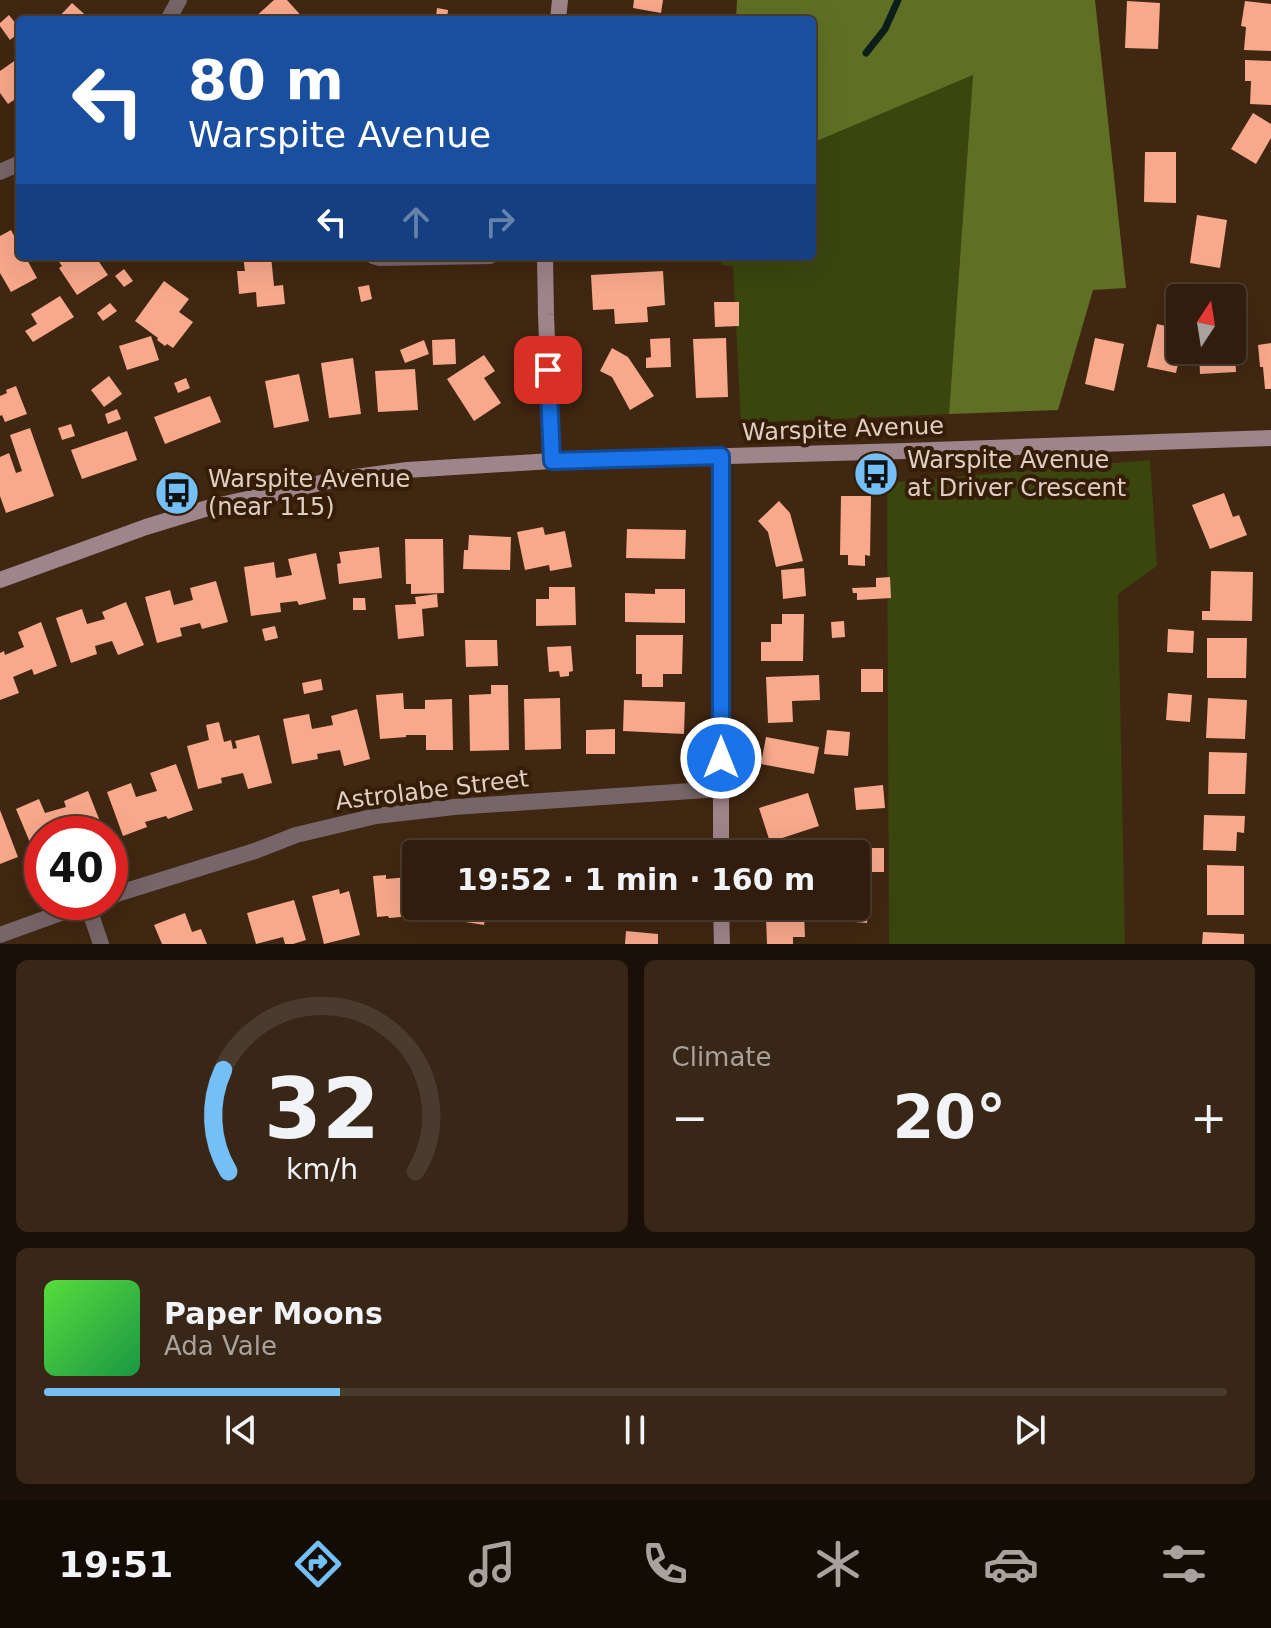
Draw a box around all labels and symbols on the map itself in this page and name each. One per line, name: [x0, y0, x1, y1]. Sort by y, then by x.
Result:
north arrow: [1166, 284, 1246, 364]
pin: [514, 336, 582, 404]
street label: Warspite Avenue: [741, 411, 945, 447]
place label: Warspite Avenue at Driver Crescent: [907, 446, 1126, 502]
bus stop icon: Warspite Avenue at Driver Crescent: [852, 450, 900, 498]
place label: Warspite Avenue (near 115): [208, 465, 410, 521]
bus stop icon: Warspite Avenue (near 115): [153, 469, 201, 517]
position arrow: [679, 716, 763, 800]
street label: Astrolabe Street: [334, 764, 530, 816]
speed limit sign: 40: [24, 816, 128, 920]

